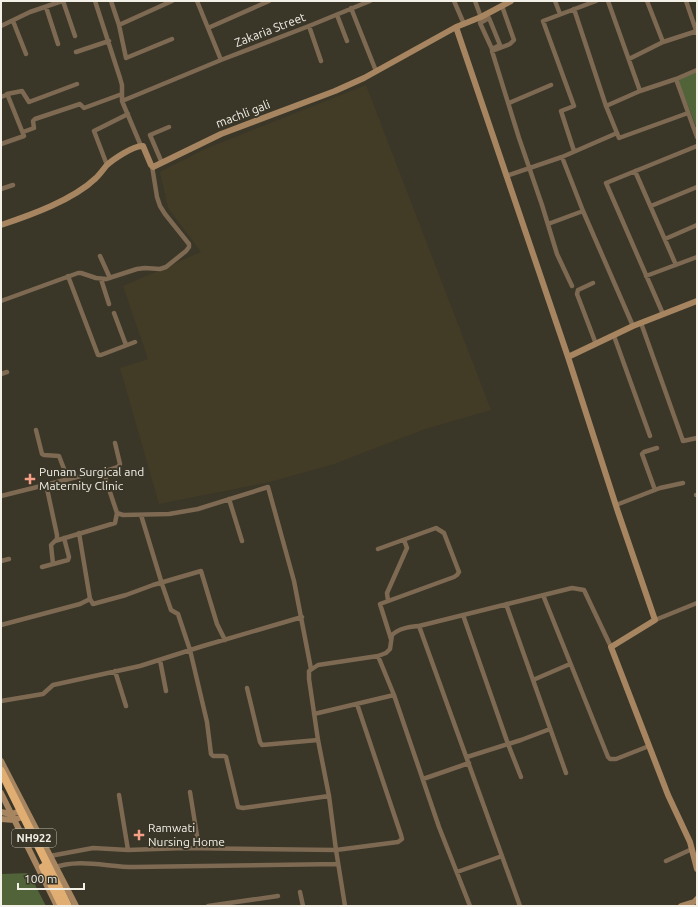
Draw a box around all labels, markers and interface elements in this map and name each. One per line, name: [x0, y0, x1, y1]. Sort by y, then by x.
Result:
street label: Zakaria Street: [232, 10, 307, 49]
street label: machli gali: [214, 97, 272, 130]
place label: Punam Surgical and Maternity Clinic: [39, 465, 144, 492]
marker: Punam Surgical and Maternity Clinic: [24, 473, 36, 485]
place label: Ramwati Nursing Home: [148, 821, 225, 848]
road number: NH922: [12, 829, 56, 847]
marker: Ramwati Nursing Home: [133, 829, 145, 841]
scale bar: [18, 865, 84, 891]
text: 100 m: [24, 872, 57, 885]

